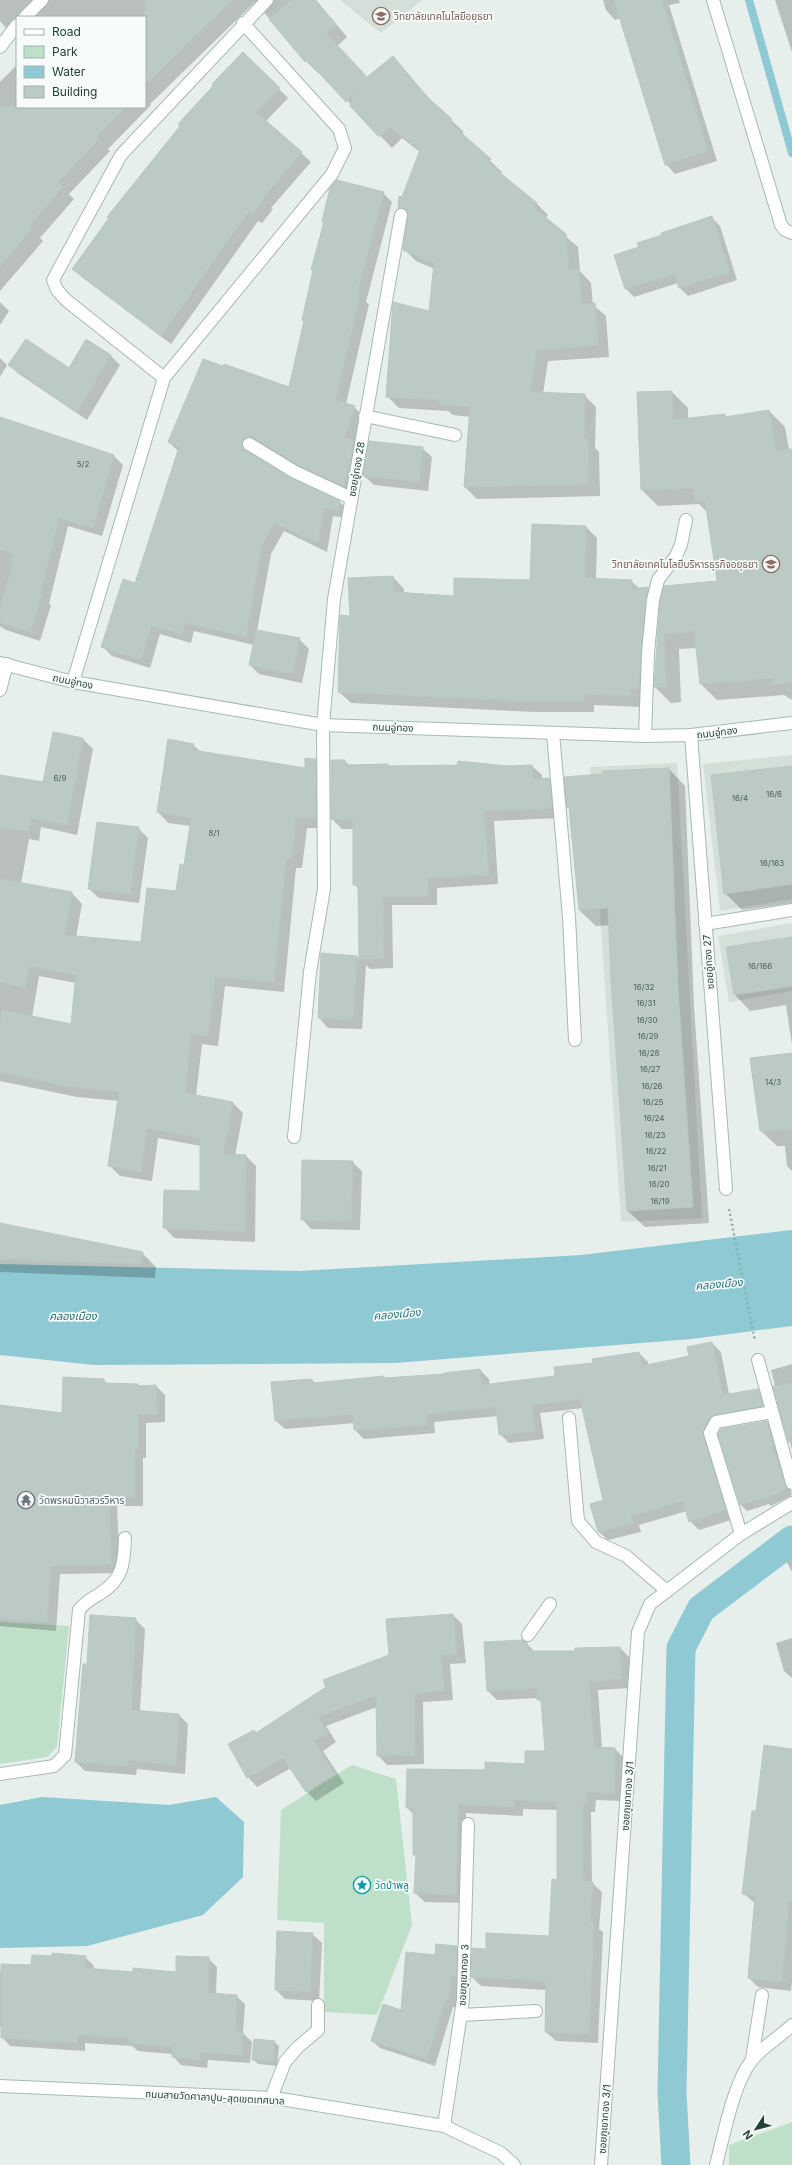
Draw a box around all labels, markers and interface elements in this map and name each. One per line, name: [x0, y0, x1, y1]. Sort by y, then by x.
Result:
school or university icon: วิทยาลัยเทคโนโลยีอยุธยา: [371, 6, 391, 26]
place label: วิทยาลัยเทคโนโลยีอยุธยา: [393, 10, 493, 23]
legend: [16, 16, 146, 108]
text: Road: [52, 24, 81, 39]
text: Park: [52, 44, 78, 59]
text: Water: [52, 64, 86, 79]
text: Building: [52, 84, 97, 99]
street label: ซอยอู่ทอง 28: [345, 441, 368, 497]
house number: 5/2: [77, 459, 89, 469]
school or university icon: วิทยาลัยเทคโนโลยีบริหารธุรกิจอยุธยา: [761, 554, 781, 574]
place label: วิทยาลัยเทคโนโลยีบริหารธุรกิจอยุธยา: [611, 558, 758, 571]
street label: ถนนอู่ทอง: [51, 671, 94, 692]
street label: ถนนอู่ทอง: [372, 720, 414, 735]
street label: ถนนอู่ทอง: [696, 724, 738, 741]
house number: 6/9: [54, 773, 66, 783]
house number: 16/6: [766, 789, 782, 799]
house number: 16/4: [732, 793, 748, 803]
house number: 8/1: [208, 828, 220, 838]
house number: 16/163: [760, 858, 784, 868]
street label: ซอยอู่ทอง 27: [700, 934, 717, 990]
house number: 16/166: [748, 961, 772, 971]
house number: 16/32: [634, 982, 655, 992]
house number: 16/31: [636, 998, 656, 1008]
house number: 16/30: [636, 1015, 658, 1025]
house number: 16/29: [638, 1031, 659, 1041]
house number: 16/28: [639, 1048, 660, 1058]
house number: 16/27: [640, 1064, 661, 1074]
house number: 14/3: [765, 1077, 781, 1087]
house number: 16/26: [642, 1081, 663, 1091]
house number: 16/25: [643, 1097, 664, 1107]
house number: 16/24: [643, 1113, 665, 1123]
house number: 16/23: [645, 1130, 666, 1140]
house number: 16/22: [646, 1146, 667, 1156]
house number: 16/21: [647, 1163, 667, 1173]
house number: 16/20: [648, 1179, 670, 1189]
house number: 16/19: [650, 1196, 670, 1206]
water label: คลองเมือง: [695, 1275, 744, 1293]
water label: คลองเมือง: [373, 1305, 422, 1323]
water label: คลองเมือง: [49, 1309, 98, 1323]
temple icon: วัดพรหมนิวาสวรวิหาร: [16, 1490, 36, 1510]
place label: วัดพรหมนิวาสวรวิหาร: [39, 1494, 124, 1506]
street label: ซอยภูเขาทอง 3/1: [619, 1761, 636, 1831]
place icon: วัดป่าพลู: [352, 1875, 372, 1895]
place label: วัดป่าพลู: [375, 1879, 409, 1892]
street label: ซอยภูเขาทอง 3: [455, 1944, 472, 2006]
street label: ซอยภูเขาทอง 3/1: [596, 2084, 613, 2154]
street label: ถนนสายวัดศาลาปูน-สุดเขตเทศบาล: [145, 2087, 285, 2108]
north arrow: [736, 2109, 776, 2149]
text: N: [740, 2127, 756, 2142]

